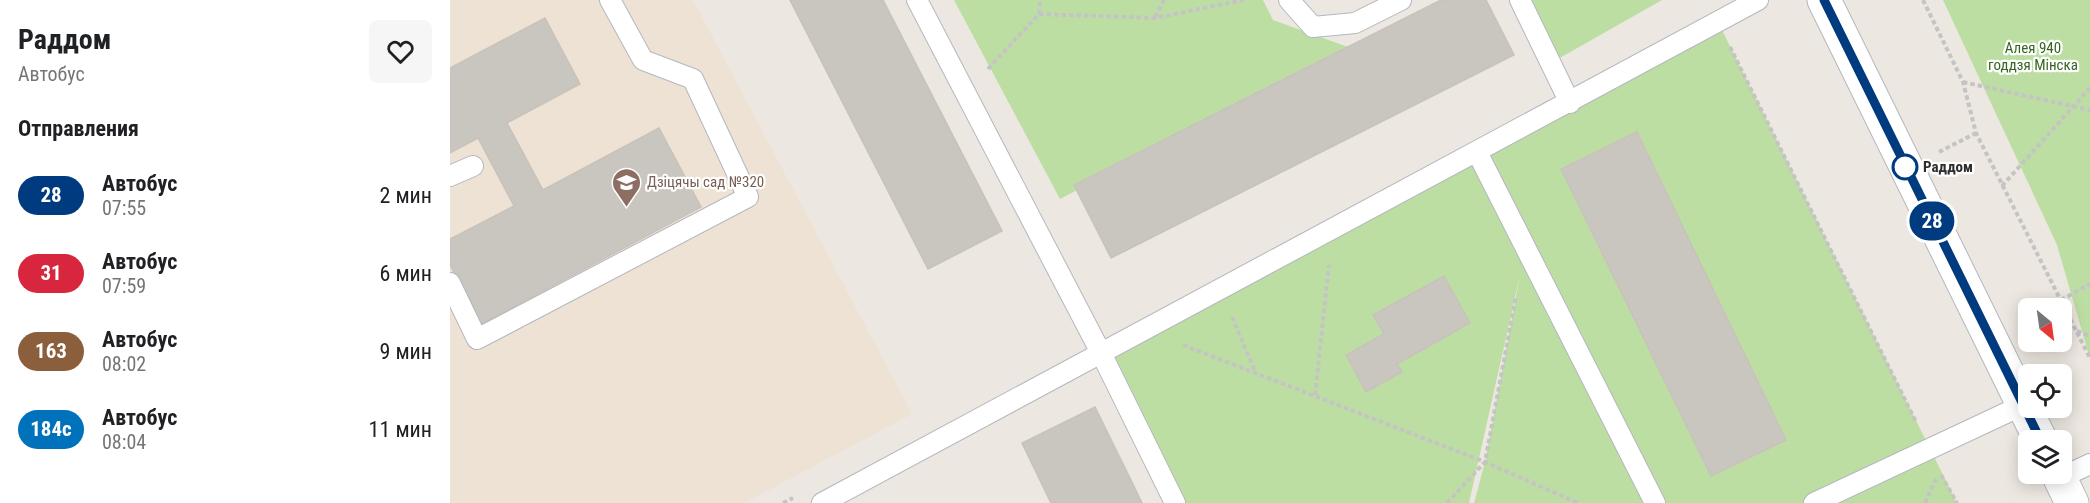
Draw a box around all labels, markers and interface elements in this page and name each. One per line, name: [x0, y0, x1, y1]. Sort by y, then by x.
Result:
button: heart: [369, 20, 432, 83]
text: Раддом: [18, 23, 111, 56]
park label: Алея 940 годдзя Мінска: [1988, 39, 2078, 74]
text: Автобус: [18, 62, 85, 86]
text: Отправления: [18, 116, 139, 141]
marker: Раддом: [1892, 154, 1918, 180]
place label: Раддом: [1923, 158, 1973, 176]
school or university icon: Дзіцячы сад №320: [610, 166, 642, 208]
text: Автобус: [102, 171, 177, 196]
place label: Дзіцячы сад №320: [647, 173, 764, 191]
text: 28: [40, 183, 62, 207]
text: 2 мин: [379, 183, 432, 208]
text: 07:55: [102, 196, 146, 220]
line badge: 28: [1905, 202, 1959, 240]
text: 28: [1921, 209, 1943, 233]
text: Автобус: [102, 249, 177, 274]
text: 31: [40, 261, 62, 285]
text: 6 мин: [379, 261, 432, 286]
text: 07:59: [102, 274, 146, 298]
north arrow: [2018, 298, 2072, 352]
map controls: [2018, 298, 2072, 484]
text: Автобус: [102, 327, 177, 352]
text: 163: [35, 339, 67, 363]
text: 9 мин: [379, 339, 432, 364]
text: 08:02: [102, 352, 146, 376]
button: locate: [2018, 364, 2072, 418]
text: Автобус: [102, 405, 177, 430]
text: 184с: [30, 417, 72, 441]
text: 11 мин: [369, 417, 432, 442]
text: 08:04: [102, 430, 146, 454]
button: layers: [2018, 430, 2072, 484]

